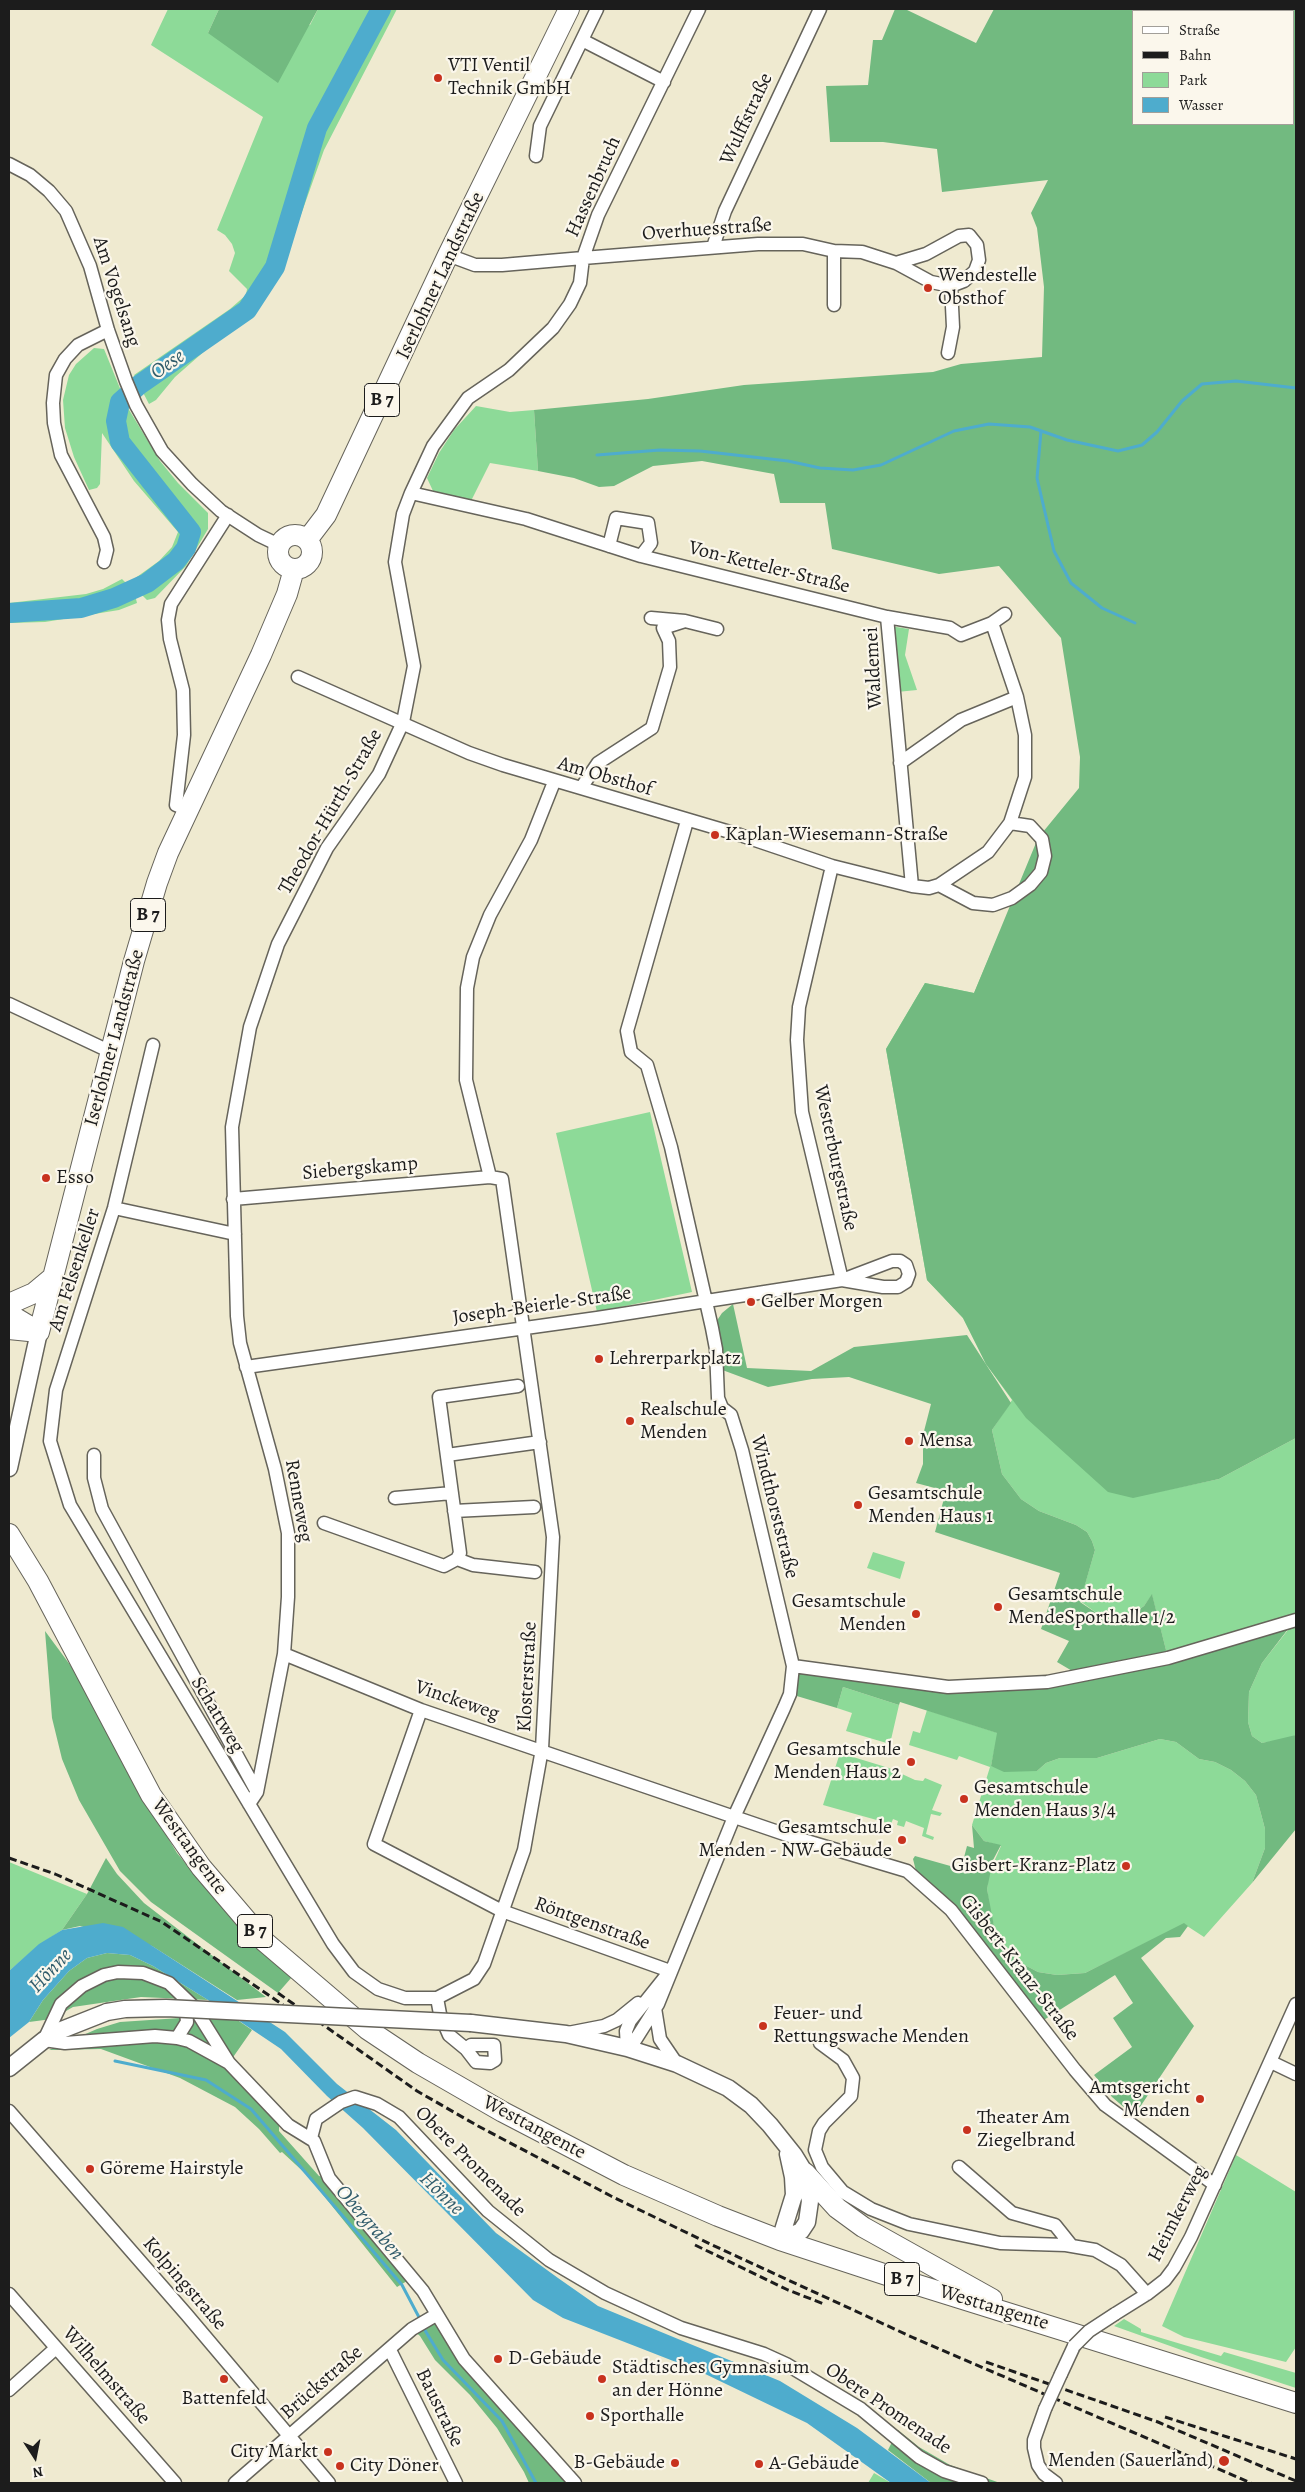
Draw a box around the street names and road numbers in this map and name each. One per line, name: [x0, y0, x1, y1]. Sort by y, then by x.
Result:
street label: Wulffstraße: [715, 69, 779, 169]
street label: Hassenbruch: [561, 133, 627, 241]
street label: Iserlohner Landstraße: [392, 188, 490, 364]
street label: Overhuesstraße: [641, 213, 773, 247]
street label: Am Vogelsang: [87, 234, 145, 350]
road number: B 7: [364, 384, 400, 416]
street label: Von-Ketteler-Straße: [686, 536, 852, 600]
street label: Waldemei: [860, 626, 888, 710]
street label: Theodor-Hürth-Straße: [274, 725, 388, 899]
street label: Am Obsthof: [555, 752, 655, 802]
road number: B 7: [130, 898, 166, 932]
street label: Iserlohner Landstraße: [80, 947, 150, 1129]
street label: Westerburgstraße: [808, 1083, 862, 1233]
street label: Siebergskamp: [301, 1152, 419, 1186]
street label: Am Felsenkeller: [44, 1205, 106, 1335]
street label: Joseph-Beierle-Straße: [451, 1282, 633, 1330]
street label: Windthorststraße: [745, 1433, 803, 1581]
street label: Renneweg: [279, 1458, 317, 1544]
street label: Klosterstraße: [513, 1621, 543, 1733]
street label: Schattweg: [185, 1673, 249, 1757]
street label: Vinckeweg: [412, 1675, 502, 1727]
street label: Westtangente: [146, 1794, 232, 1900]
street label: Gisbert-Kranz-Straße: [954, 1890, 1084, 2046]
street label: Röntgenstraße: [531, 1892, 653, 1956]
road number: B 7: [238, 1914, 272, 1948]
street label: Westtangente: [478, 2091, 590, 2165]
street label: Obere Promenade: [409, 2101, 531, 2223]
street label: Heimkerweg: [1143, 2162, 1213, 2266]
street label: Kolpingstraße: [137, 2232, 231, 2336]
road number: B 7: [884, 2262, 920, 2296]
street label: Westtangente: [936, 2280, 1052, 2336]
street label: Wilhelmstraße: [57, 2322, 155, 2430]
street label: Brückstraße: [276, 2341, 368, 2425]
street label: Obere Promenade: [820, 2358, 956, 2460]
street label: Baustraße: [410, 2365, 468, 2451]

